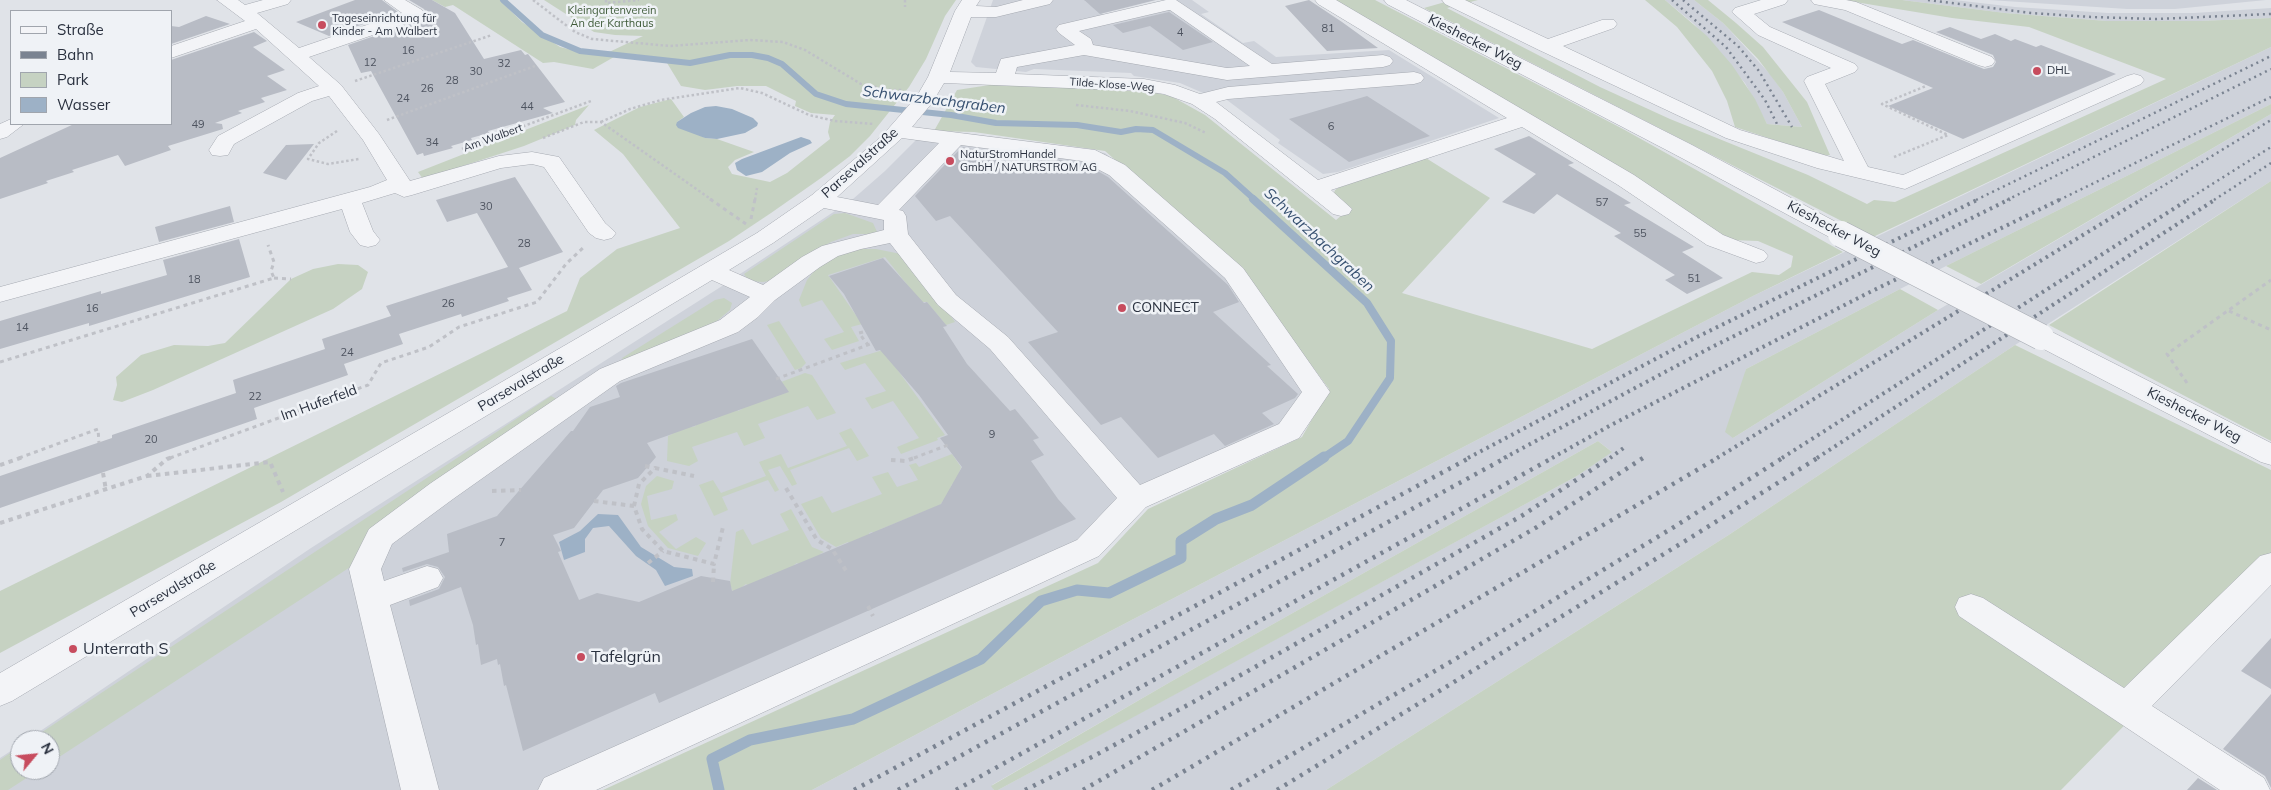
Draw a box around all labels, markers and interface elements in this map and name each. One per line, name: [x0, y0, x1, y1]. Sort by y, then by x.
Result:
park label: Kleingartenverein An der Karthaus: [567, 4, 657, 30]
legend: [10, 10, 172, 125]
street label: Kieshecker Weg: [1425, 11, 1525, 73]
place label: Tageseinrichtung für Kinder - Am Walbert: [332, 12, 437, 38]
marker: Tageseinrichtung für Kinder - Am Walbert: [316, 19, 328, 31]
text: Straße: [57, 20, 104, 39]
house number: 81: [1321, 22, 1335, 36]
house number: 4: [1177, 26, 1183, 40]
house number: 16: [401, 44, 415, 58]
text: Bahn: [57, 45, 94, 64]
house number: 12: [363, 56, 377, 70]
house number: 32: [497, 57, 511, 71]
place label: DHL: [2047, 64, 2070, 78]
house number: 30: [469, 65, 483, 79]
marker: DHL: [2031, 65, 2043, 77]
text: Park: [57, 70, 89, 89]
house number: 28: [445, 74, 459, 88]
street label: Tilde-Klose-Weg: [1069, 75, 1155, 95]
house number: 26: [420, 82, 434, 96]
water label: Schwarzbachgraben: [861, 82, 1007, 118]
house number: 24: [396, 92, 410, 106]
text: Wasser: [57, 95, 110, 114]
house number: 44: [520, 100, 534, 114]
house number: 49: [191, 118, 205, 132]
house number: 6: [1328, 120, 1334, 134]
street label: Am Walbert: [462, 121, 524, 155]
street label: Parsevalstraße: [818, 124, 902, 202]
house number: 34: [425, 136, 439, 150]
place label: NaturStromHandel GmbH / NATURSTROM AG: [960, 148, 1097, 174]
marker: NaturStromHandel GmbH / NATURSTROM AG: [944, 155, 956, 167]
water label: Schwarzbachgraben: [1260, 184, 1378, 296]
house number: 57: [1595, 196, 1609, 210]
street label: Kieshecker Weg: [1784, 197, 1884, 261]
house number: 30: [479, 200, 493, 214]
house number: 55: [1633, 227, 1647, 241]
house number: 28: [517, 237, 531, 251]
house number: 51: [1687, 272, 1701, 286]
house number: 18: [187, 273, 201, 287]
house number: 26: [441, 297, 455, 311]
place label: CONNECT: [1132, 300, 1199, 316]
house number: 16: [85, 302, 99, 316]
marker: CONNECT: [1116, 302, 1128, 314]
house number: 14: [15, 321, 29, 335]
house number: 24: [340, 346, 354, 360]
street label: Parsevalstraße: [475, 351, 567, 415]
street label: Im Huferfeld: [279, 381, 359, 425]
street label: Kieshecker Weg: [2144, 384, 2244, 446]
house number: 22: [248, 390, 262, 404]
house number: 9: [989, 428, 995, 442]
house number: 20: [144, 433, 158, 447]
house number: 7: [499, 536, 505, 550]
street label: Parsevalstraße: [127, 557, 219, 621]
place label: Unterrath S: [83, 639, 169, 659]
marker: Unterrath S: [67, 643, 79, 655]
place label: Tafelgrün: [591, 647, 661, 667]
marker: Tafelgrün: [575, 651, 587, 663]
north arrow: [10, 730, 60, 780]
text: N: [37, 740, 58, 757]

